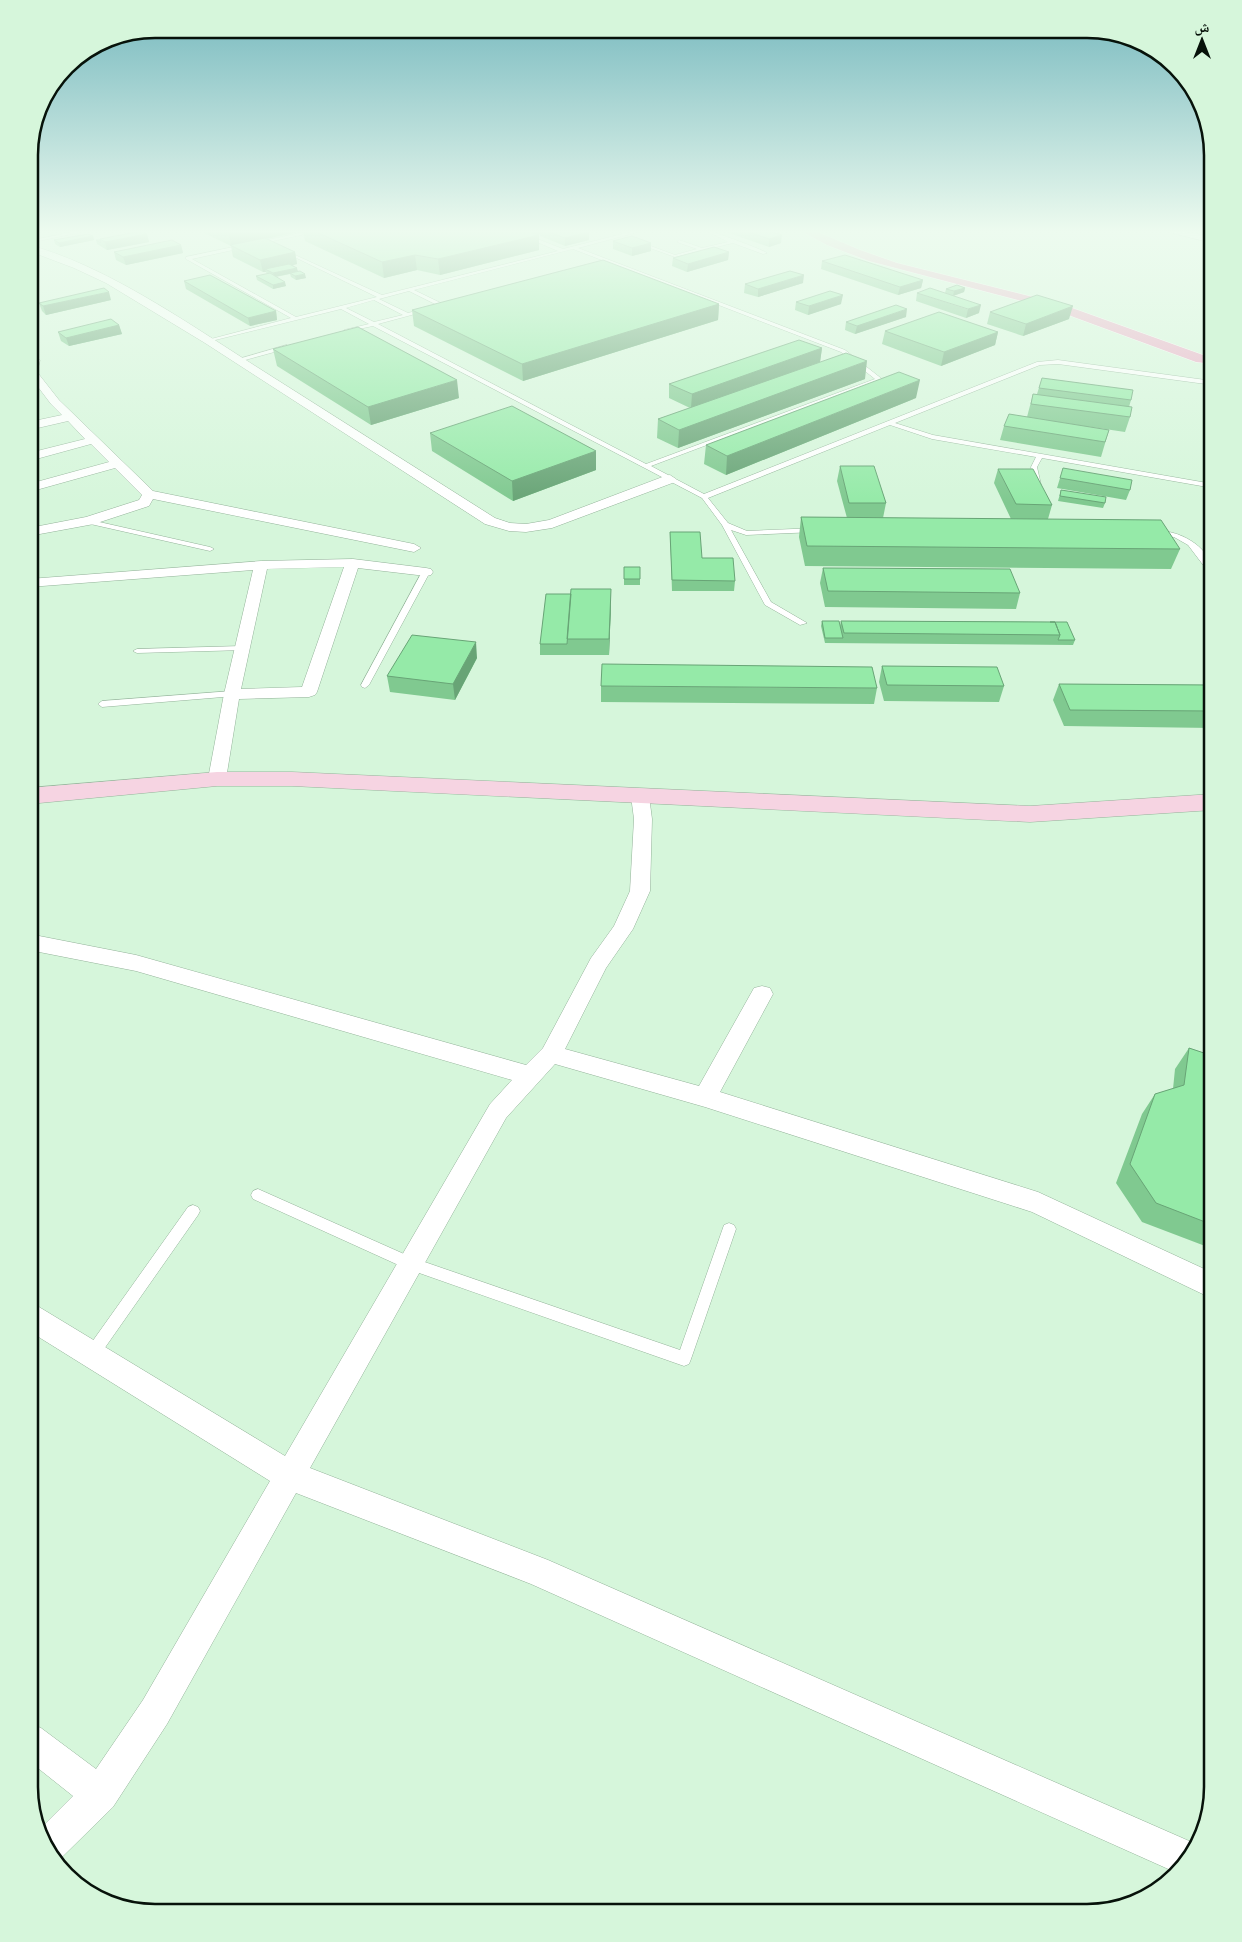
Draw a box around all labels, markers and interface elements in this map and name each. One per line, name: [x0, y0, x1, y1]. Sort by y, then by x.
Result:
north arrow: [1177, 15, 1227, 65]
text: ش: [1195, 16, 1210, 37]

